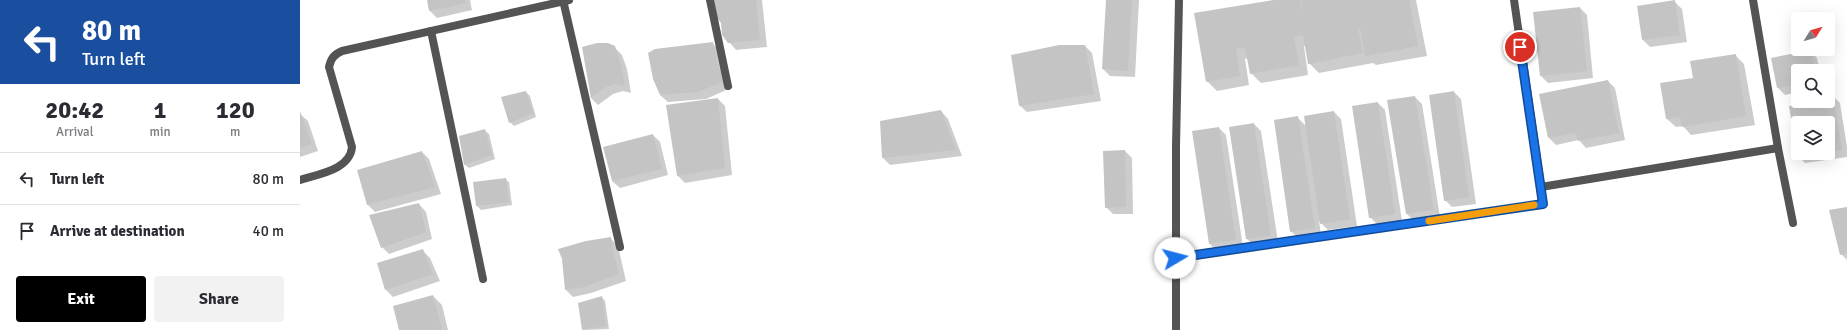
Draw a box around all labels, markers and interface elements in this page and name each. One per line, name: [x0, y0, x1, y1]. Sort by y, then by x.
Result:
north arrow: [1791, 12, 1835, 56]
map controls: [1791, 12, 1835, 160]
text: 80 m: [82, 14, 141, 48]
icon: left: [16, 16, 68, 68]
pin: [1503, 30, 1537, 64]
icon: arrive: [1509, 36, 1531, 58]
text: Turn left: [82, 48, 145, 70]
button: search: [1791, 64, 1835, 108]
text: 20:42: [45, 95, 104, 125]
text: 1: [154, 95, 166, 125]
text: 120: [216, 95, 255, 125]
button: layers: [1791, 116, 1835, 160]
text: Arrival: [56, 124, 93, 140]
text: min: [150, 124, 171, 140]
text: m: [230, 124, 240, 140]
icon: left: [16, 168, 38, 190]
text: Turn left: [50, 170, 104, 188]
text: 80 m: [253, 170, 284, 188]
icon: arrive: [16, 220, 38, 242]
text: Arrive at destination: [50, 222, 185, 240]
text: 40 m: [253, 222, 284, 240]
position arrow: [1154, 237, 1196, 279]
button: Exit: [16, 276, 146, 322]
button: Share: [154, 276, 284, 322]

